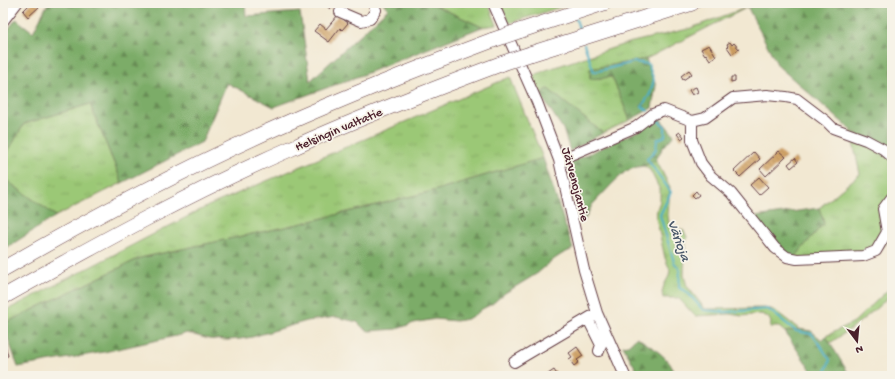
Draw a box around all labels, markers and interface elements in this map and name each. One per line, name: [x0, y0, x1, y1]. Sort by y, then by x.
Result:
street label: Helsingin valtatie: [293, 105, 385, 155]
street label: Järvenojantie: [557, 146, 592, 224]
water label: Värioja: [662, 218, 693, 265]
north arrow: [837, 321, 877, 361]
text: N: [854, 342, 864, 355]

